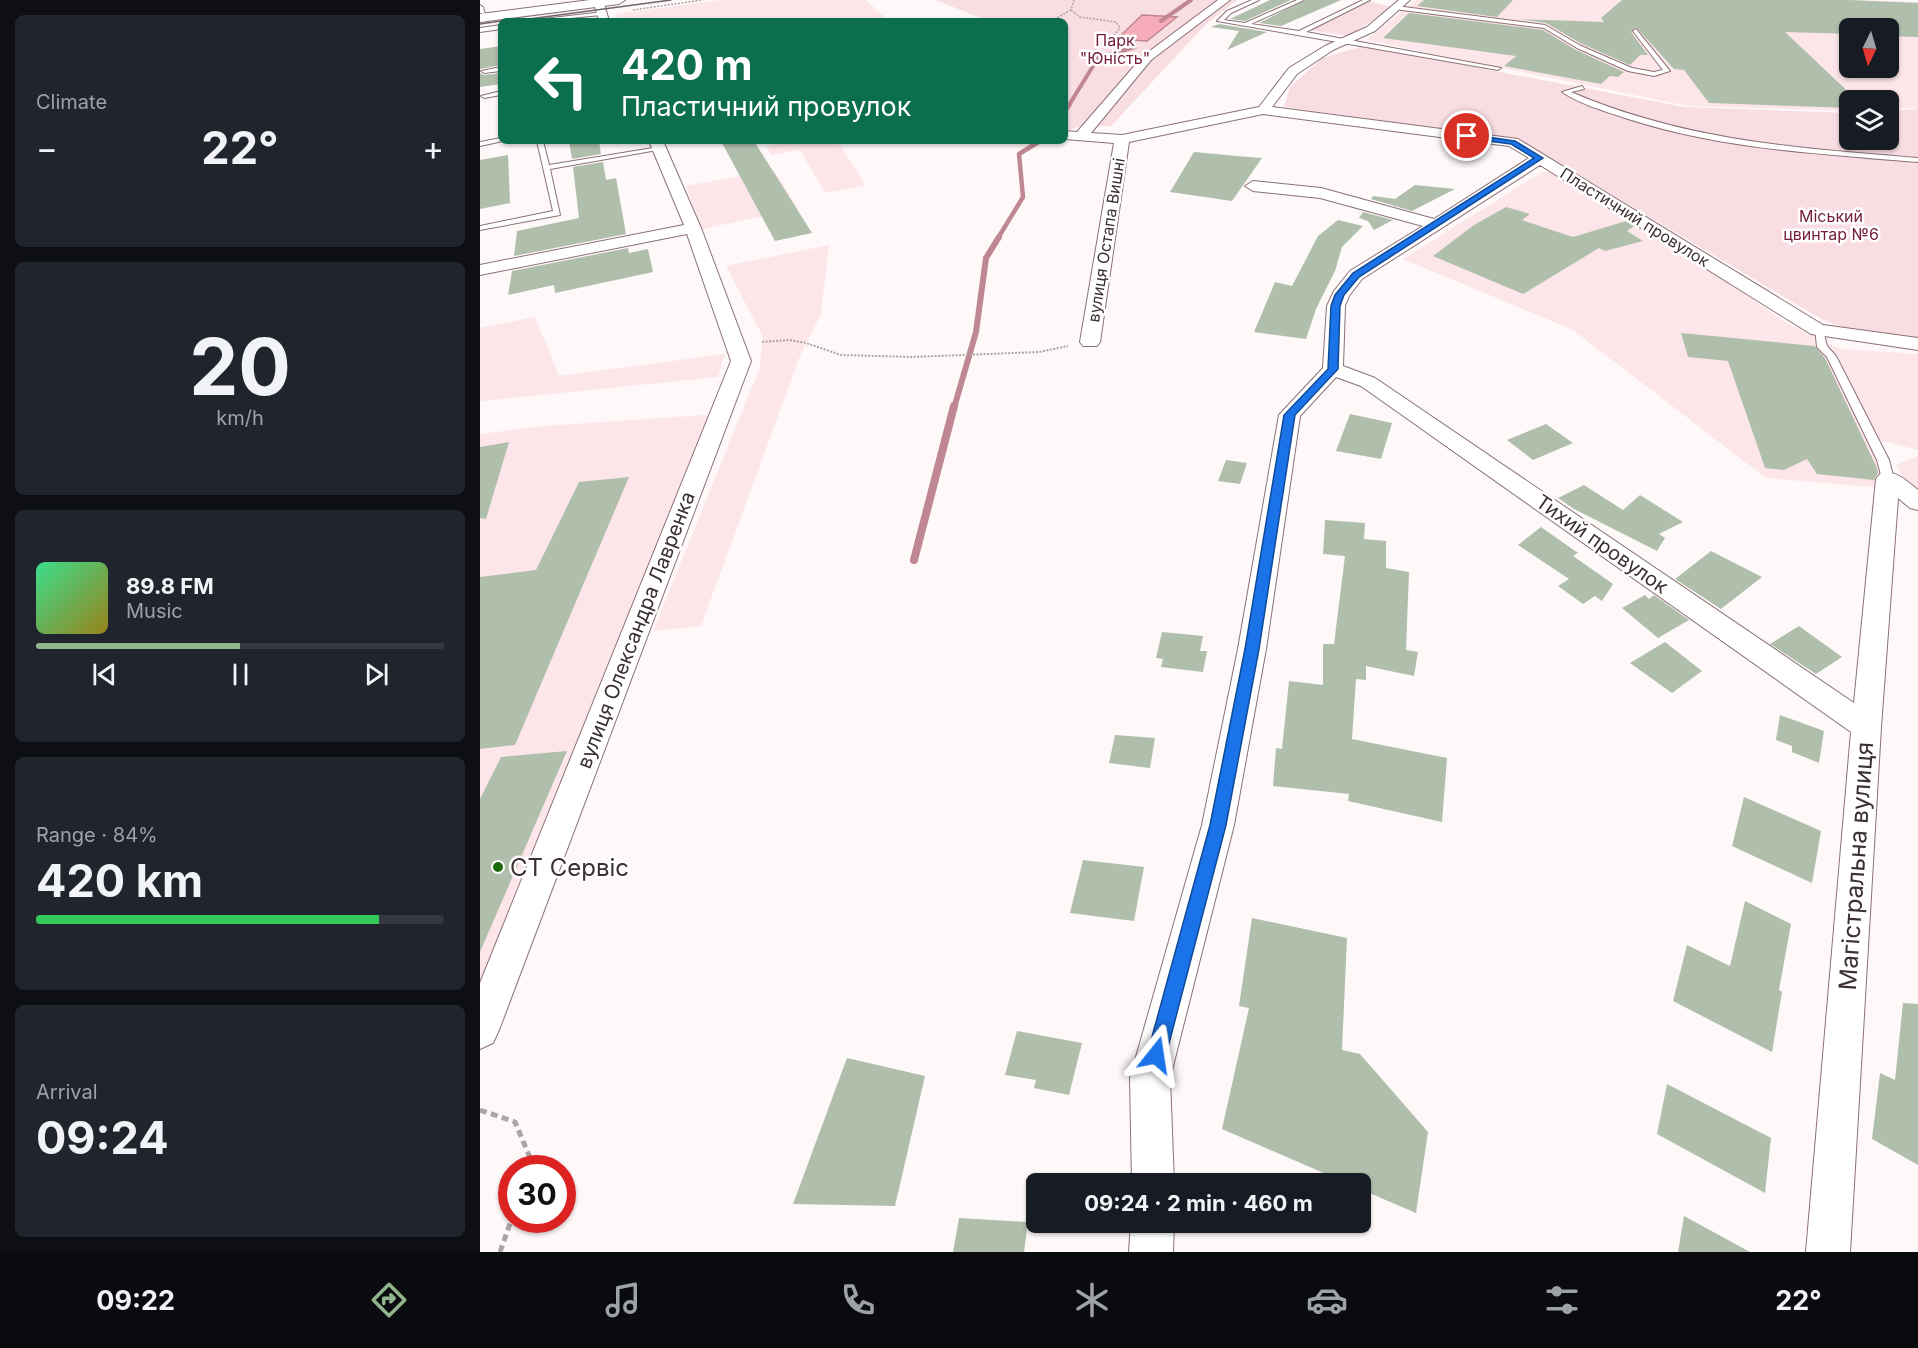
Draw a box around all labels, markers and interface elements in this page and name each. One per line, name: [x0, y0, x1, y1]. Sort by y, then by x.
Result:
north arrow: [1839, 18, 1899, 78]
map controls: [1839, 18, 1899, 150]
park label: Парк "Юність": [1080, 30, 1150, 68]
text: 420 m: [621, 39, 752, 90]
icon: left: [522, 42, 600, 120]
text: Climate: [36, 90, 107, 114]
text: Пластичний провулок: [621, 90, 911, 123]
button: layers: [1839, 90, 1899, 150]
pin: [1441, 110, 1492, 161]
icon: arrive: [1450, 119, 1483, 152]
text: 22°: [201, 120, 279, 175]
text: −: [36, 128, 58, 168]
text: +: [422, 128, 444, 168]
street label: вулиця Остапа Вишні: [1083, 156, 1129, 324]
street label: Пластичний провулок: [1557, 163, 1714, 271]
park label: Міський цвинтар №6: [1783, 206, 1879, 244]
text: 20: [189, 319, 291, 414]
text: km/h: [216, 406, 264, 430]
street label: вулиця Олександра Лавренка: [572, 488, 700, 772]
street label: Тихий провулок: [1531, 489, 1673, 599]
text: 89.8 FM: [126, 573, 214, 599]
text: Music: [126, 599, 183, 623]
icon: previous: [88, 658, 121, 691]
icon: pause: [224, 658, 257, 691]
icon: next: [360, 658, 393, 691]
street label: Магістральна вулиця: [1833, 741, 1879, 991]
text: Range · 84%: [36, 823, 158, 847]
text: 420 km: [36, 853, 203, 908]
place label: СТ Сервіс: [510, 853, 629, 882]
marker: СТ Сервіс: [491, 860, 505, 874]
position arrow: [1124, 1023, 1188, 1087]
text: Arrival: [36, 1080, 98, 1104]
text: 09:24: [36, 1110, 169, 1165]
speed limit sign: 30: [498, 1155, 576, 1233]
text: 09:24 · 2 min · 460 m: [1084, 1190, 1313, 1216]
icon: directions: [368, 1279, 410, 1321]
icon: music: [602, 1279, 644, 1321]
icon: phone: [837, 1279, 879, 1321]
icon: climate: [1071, 1279, 1113, 1321]
icon: car: [1306, 1279, 1348, 1321]
icon: filters: [1541, 1279, 1583, 1321]
text: 09:22: [96, 1284, 175, 1317]
text: 22°: [1775, 1284, 1822, 1317]

